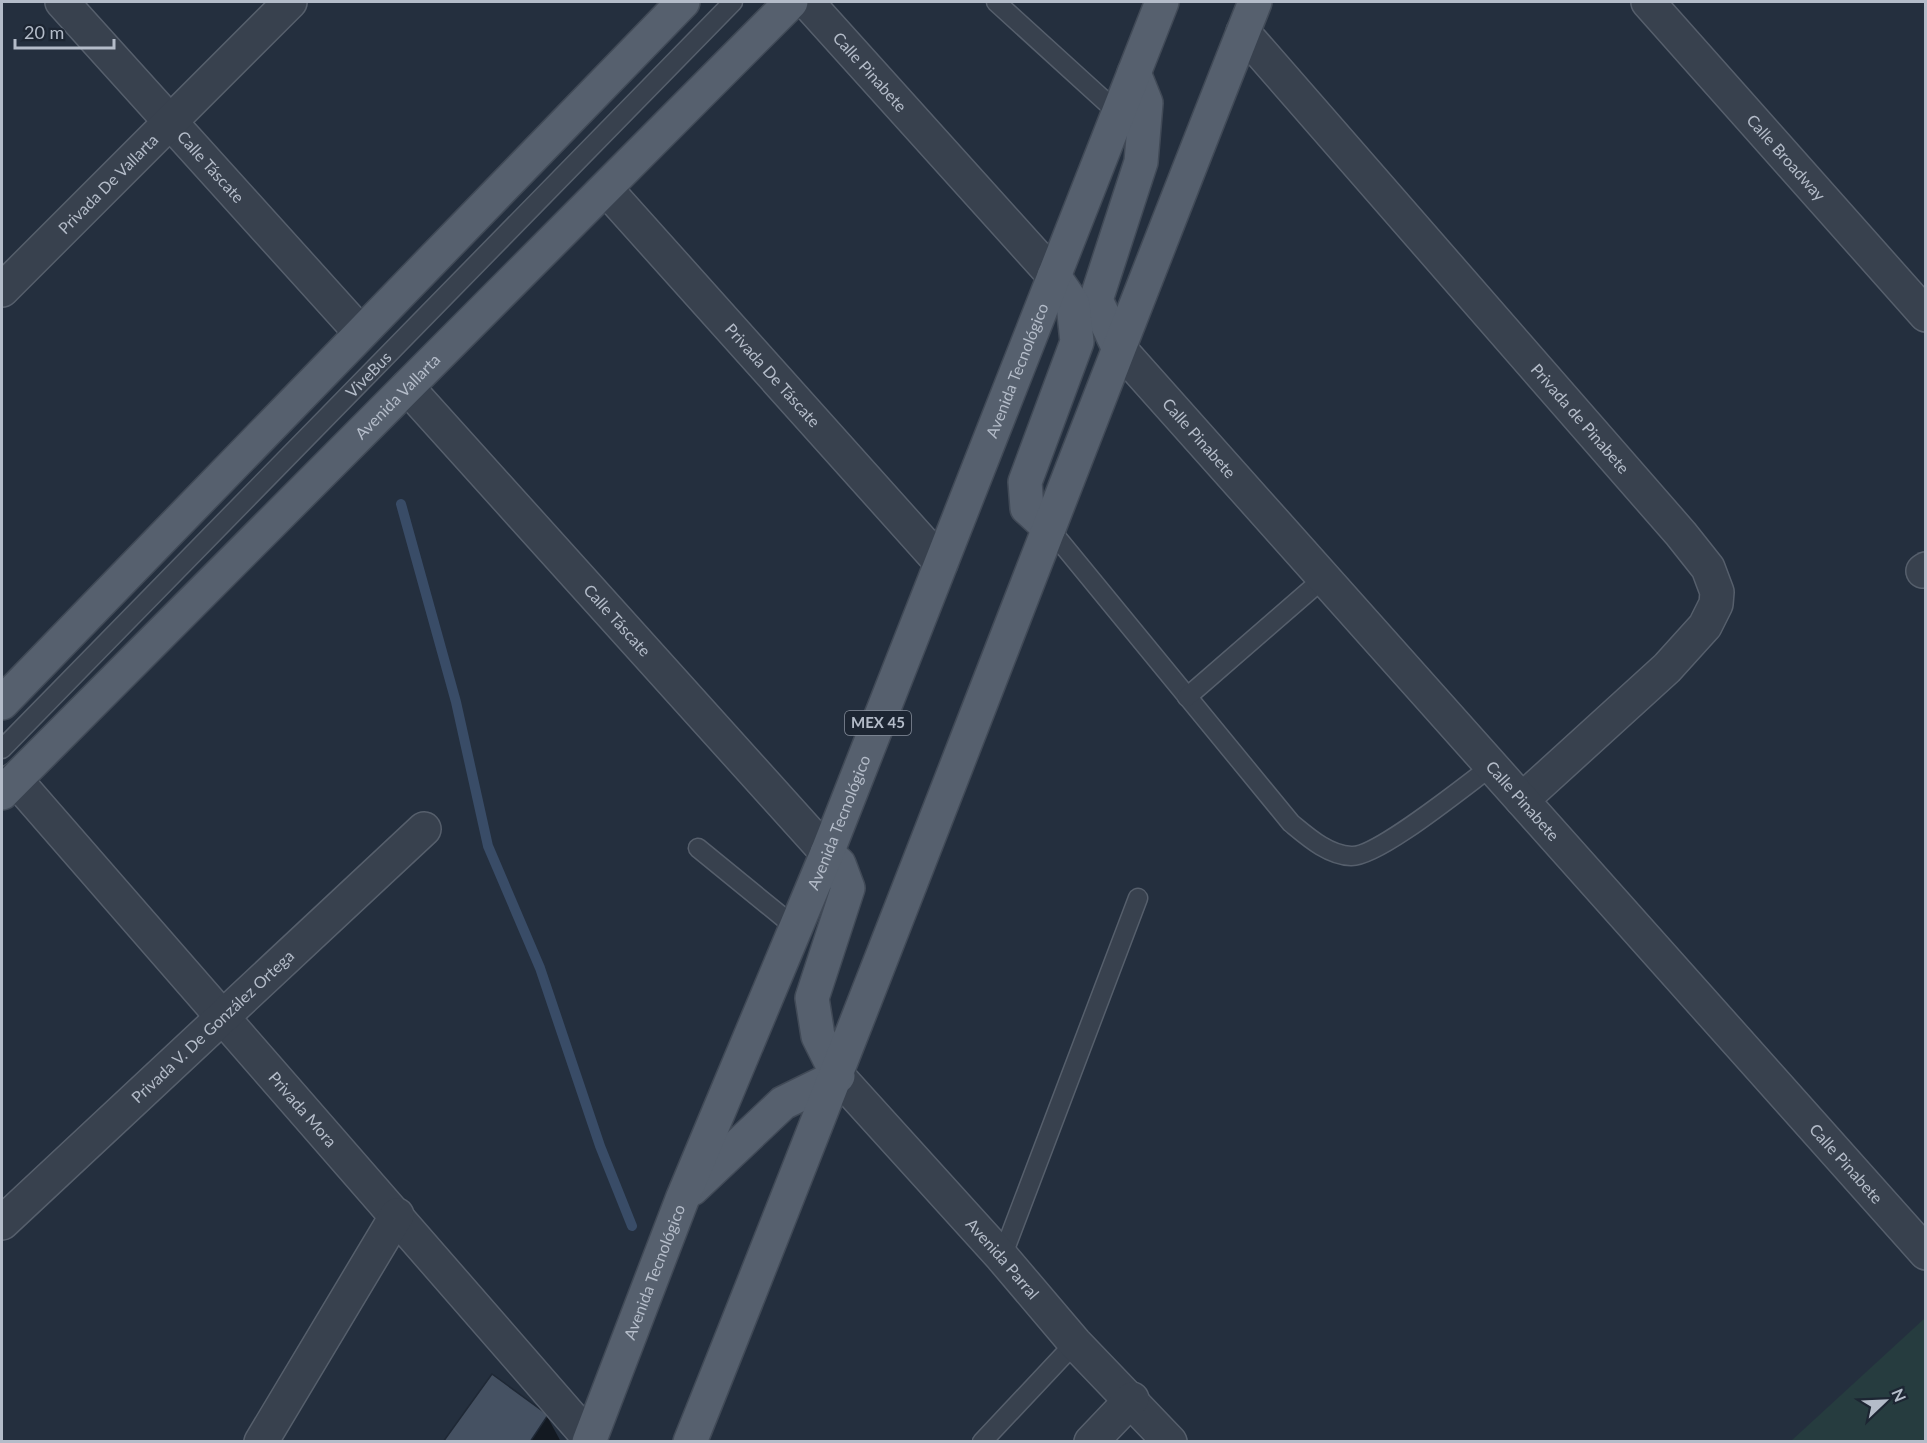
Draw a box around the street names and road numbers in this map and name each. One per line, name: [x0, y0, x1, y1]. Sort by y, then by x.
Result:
street label: Calle Pinabete: [830, 28, 911, 115]
street label: Calle Broadway: [1743, 110, 1830, 205]
street label: Calle Táscate: [174, 126, 249, 206]
street label: Privada De Vallarta: [54, 130, 161, 237]
street label: Avenida Tecnológico: [981, 300, 1052, 440]
street label: Privada De Táscate: [722, 319, 824, 431]
street label: ViveBus: [341, 347, 395, 401]
street label: Avenida Vallarta: [351, 350, 444, 443]
street label: Privada de Pinabete: [1528, 359, 1634, 477]
street label: Calle Pinabete: [1159, 394, 1240, 482]
street label: Calle Táscate: [580, 580, 655, 660]
road number: MEX 45: [845, 711, 911, 735]
street label: Avenida Tecnológico: [803, 752, 874, 892]
street label: Calle Pinabete: [1482, 757, 1564, 844]
street label: Privada V. De González Ortega: [127, 946, 297, 1106]
street label: Privada Mora: [265, 1067, 341, 1150]
street label: Calle Pinabete: [1806, 1119, 1887, 1207]
street label: Avenida Tecnológico: [619, 1202, 688, 1342]
street label: Avenida Parral: [963, 1214, 1043, 1303]

